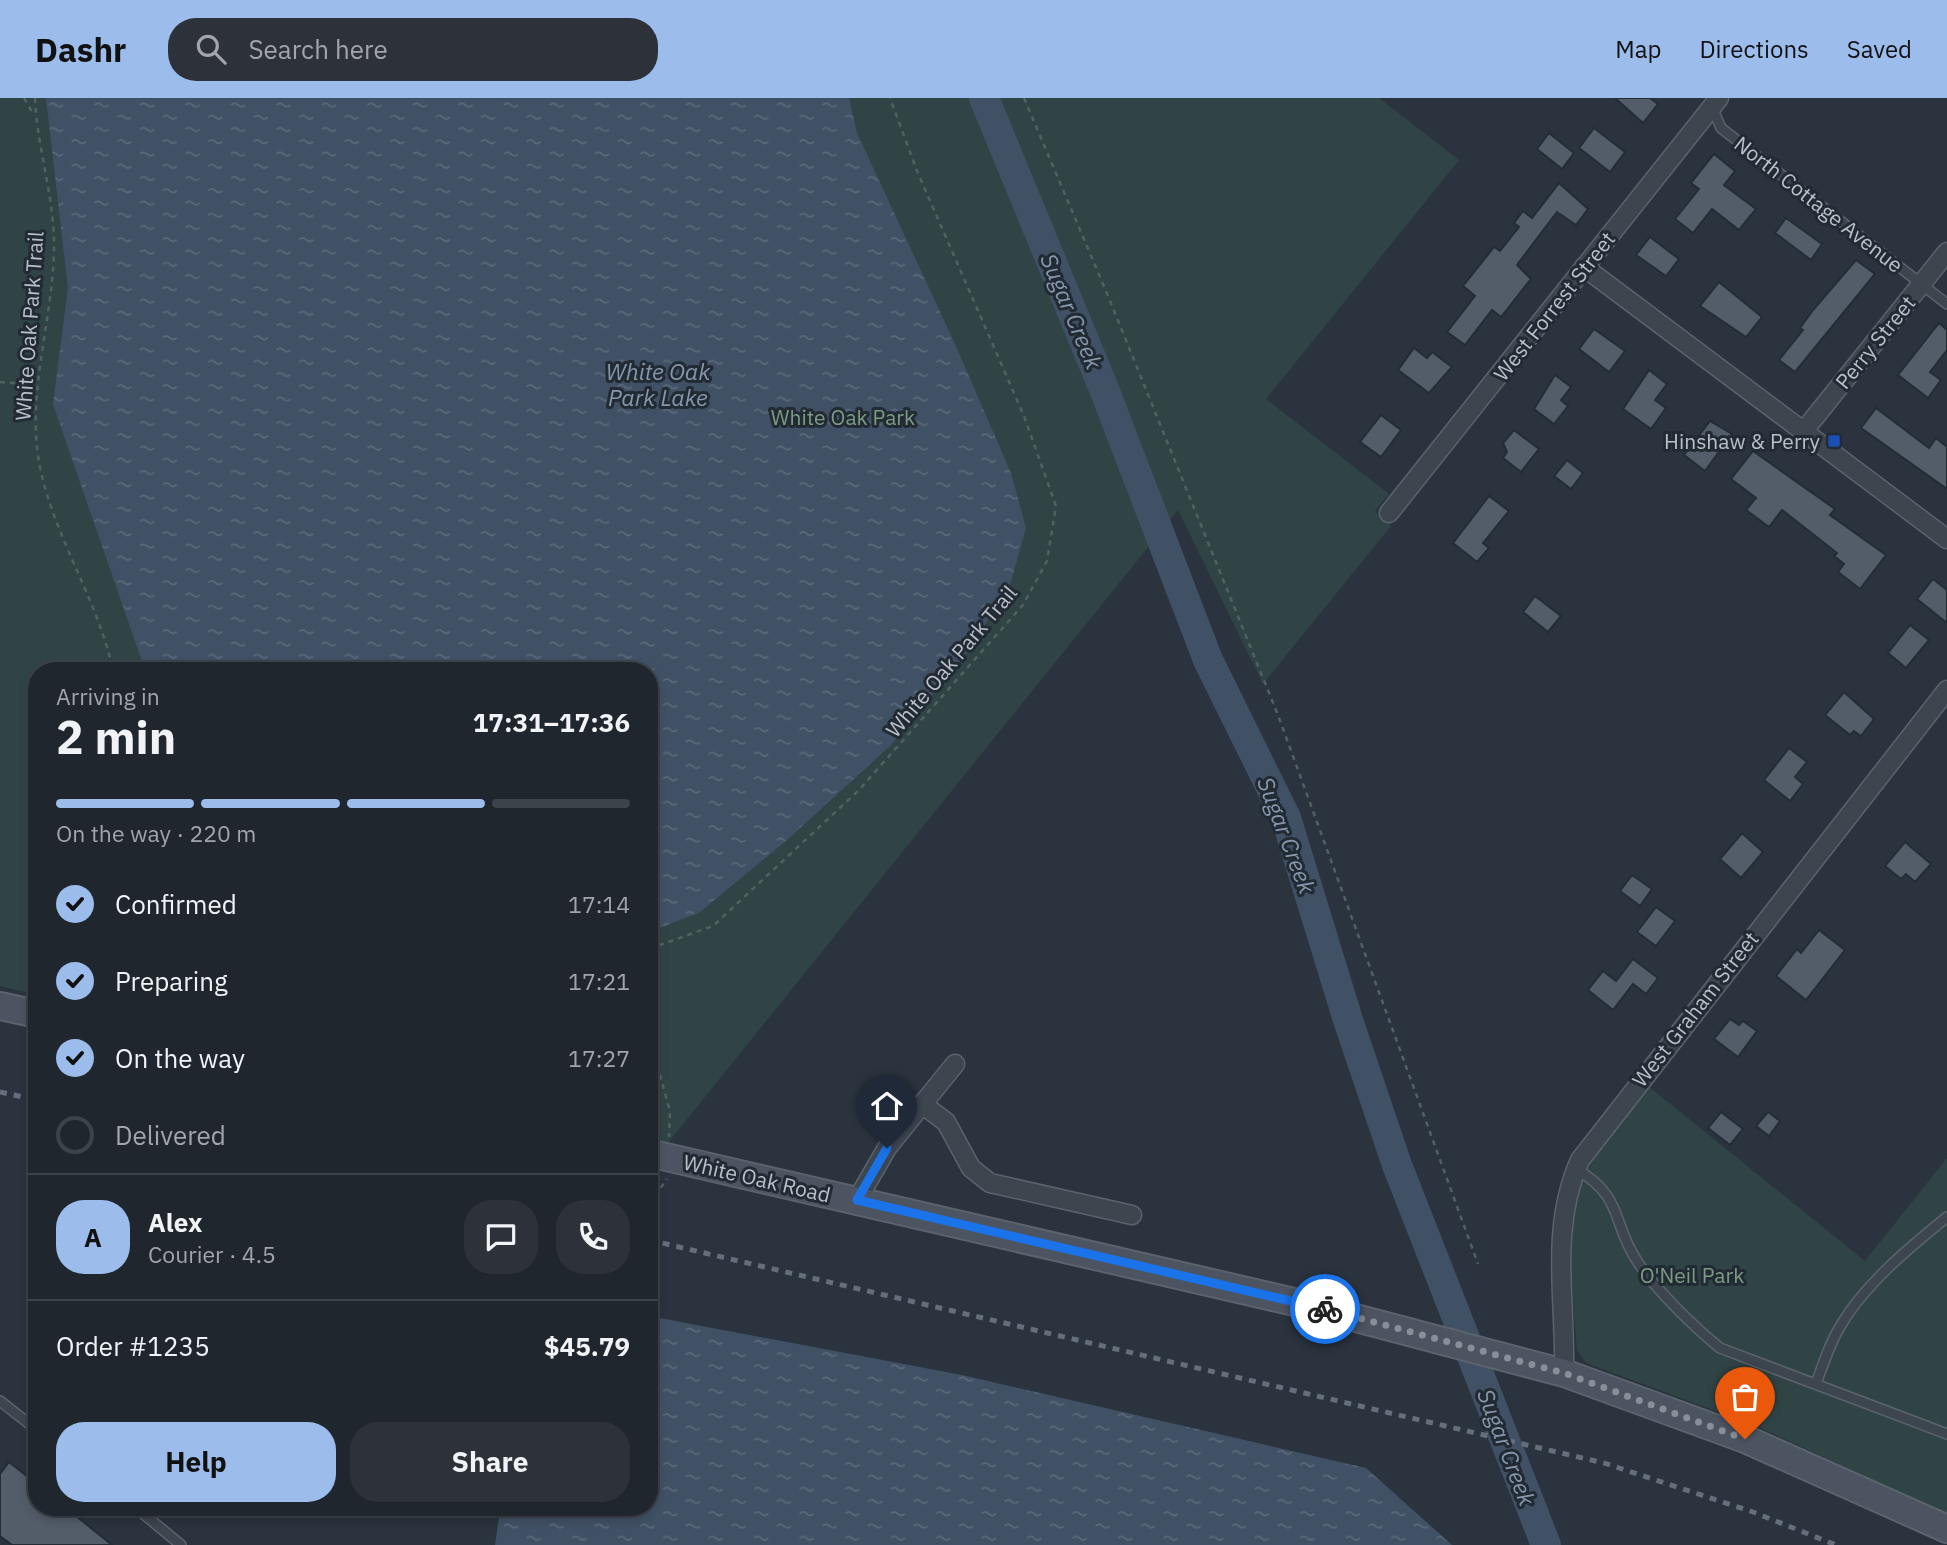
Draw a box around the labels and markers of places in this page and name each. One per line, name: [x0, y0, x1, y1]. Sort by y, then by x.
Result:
place label: Hinshaw & Perry: [1664, 427, 1821, 455]
marker: Hinshaw & Perry: [1826, 433, 1842, 449]
pin: [857, 1076, 917, 1148]
pin: [1715, 1367, 1775, 1439]

